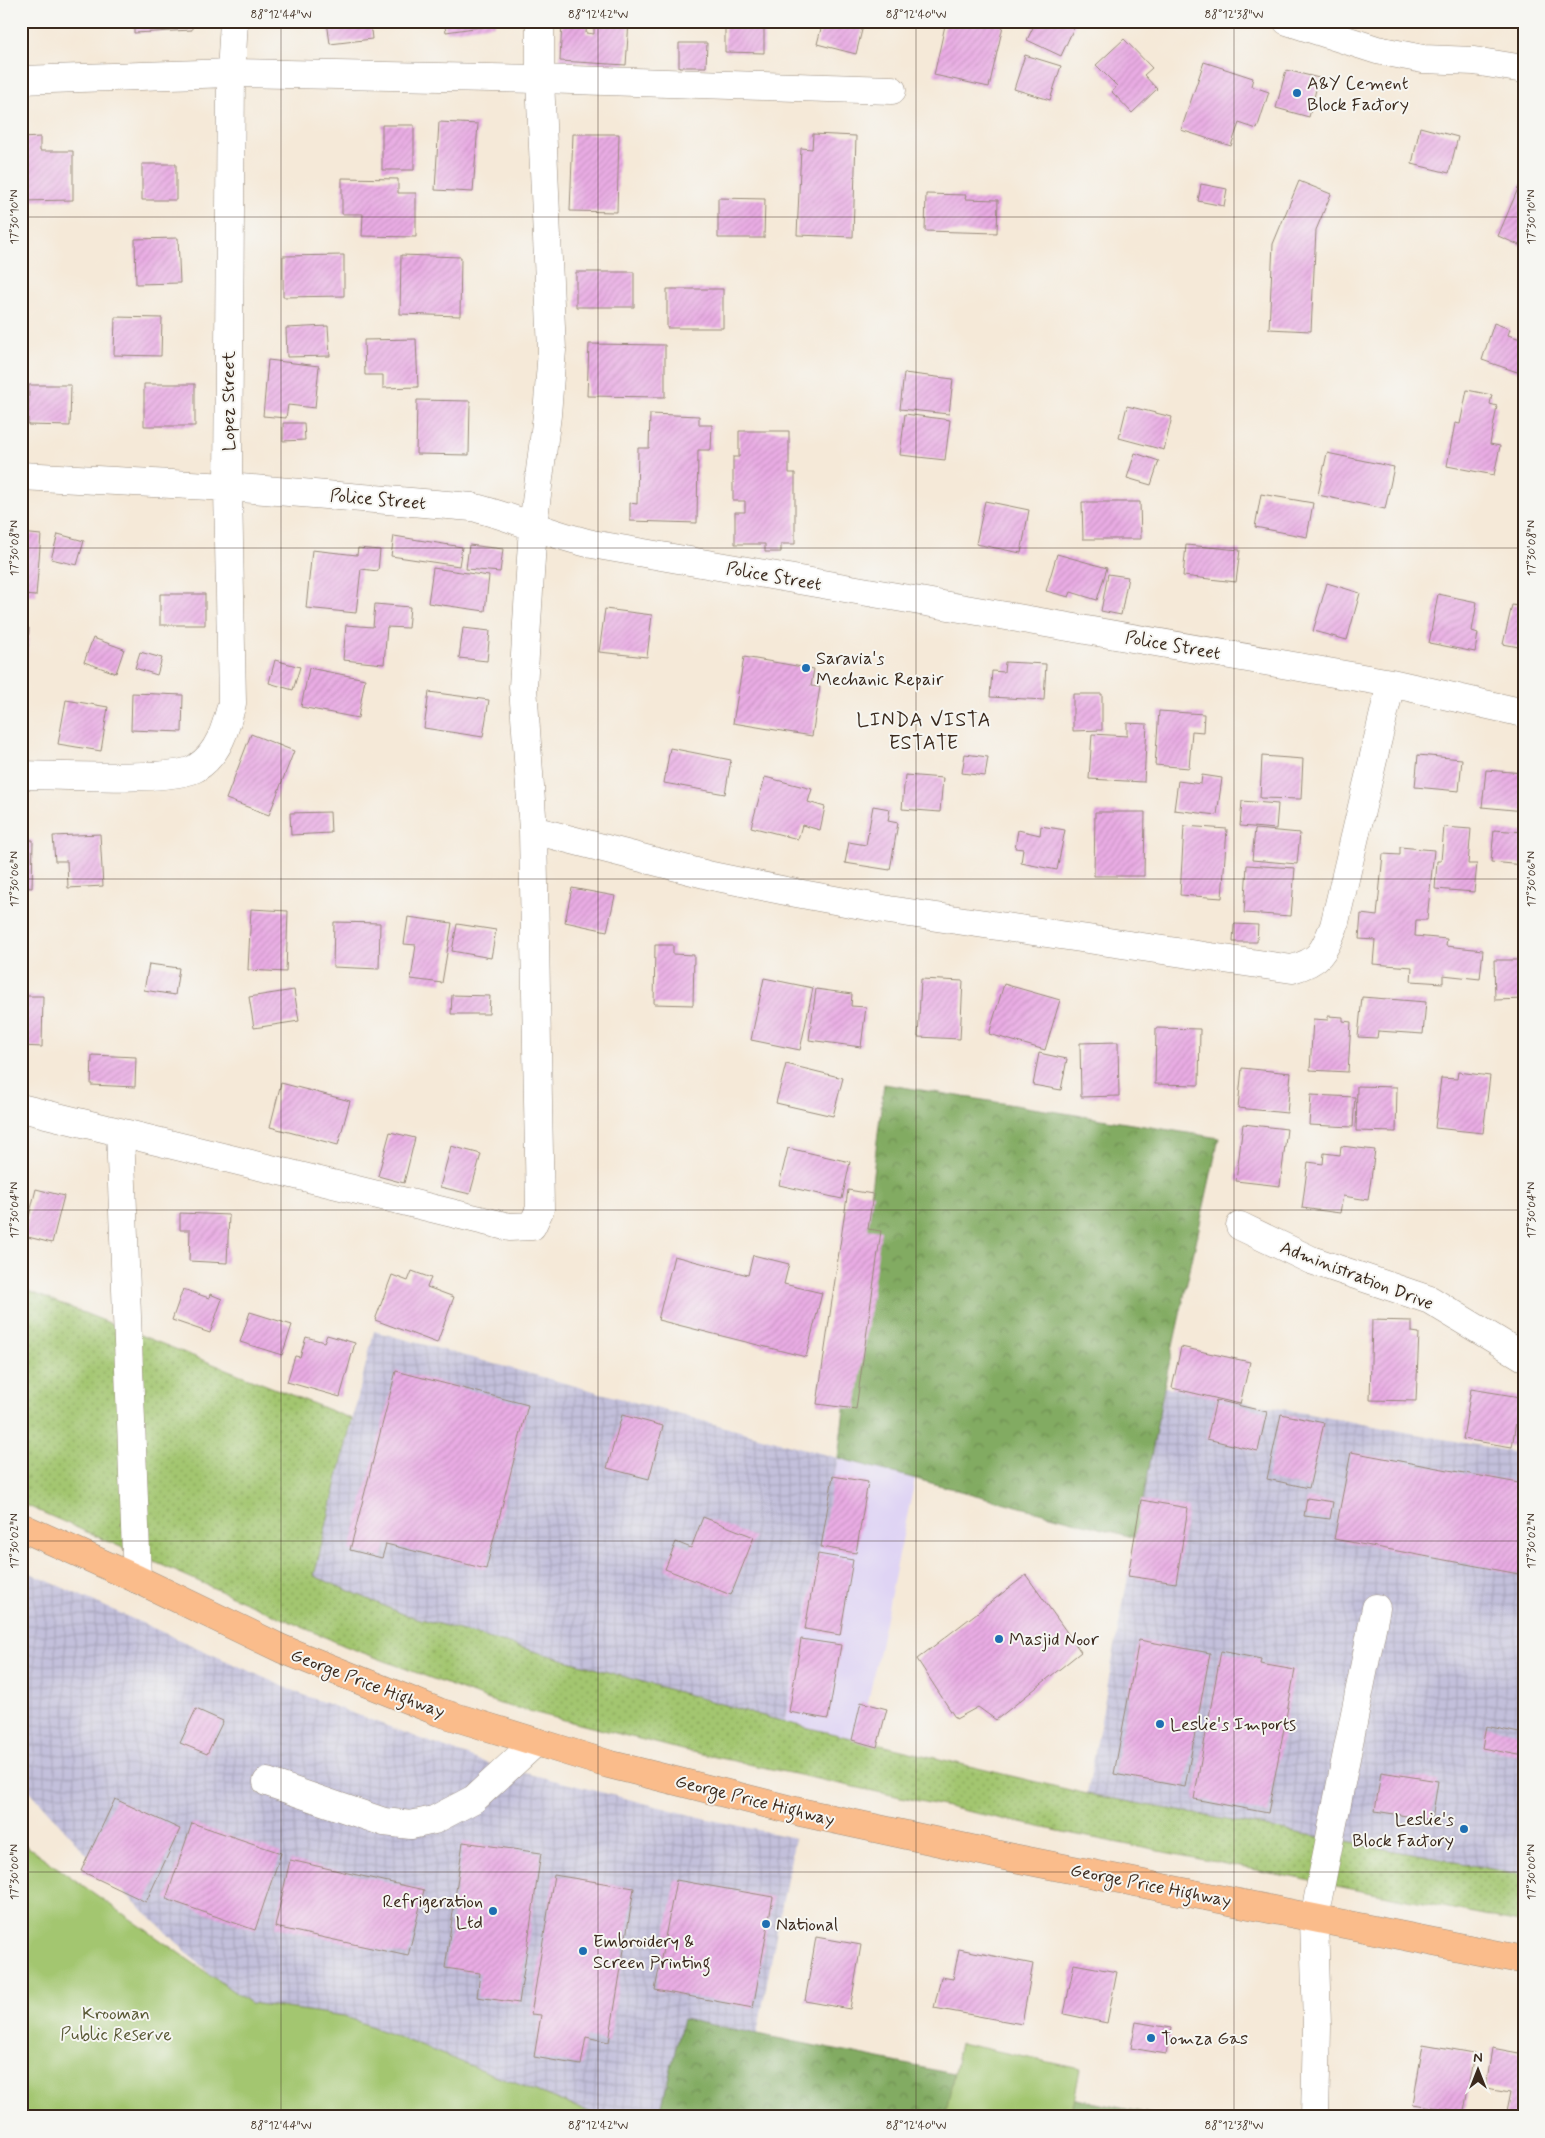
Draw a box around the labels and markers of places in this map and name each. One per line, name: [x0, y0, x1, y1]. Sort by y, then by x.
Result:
place label: A&Y Cement Block Factory: [1307, 72, 1409, 117]
marker: A&Y Cement Block Factory: [1291, 87, 1303, 99]
place label: Saravia's Mechanic Repair: [816, 647, 944, 692]
marker: Saravia's Mechanic Repair: [800, 662, 812, 674]
place label: Masjid Noor: [1009, 1628, 1099, 1652]
marker: Masjid Noor: [993, 1633, 1005, 1645]
place label: Leslie's Imports: [1170, 1713, 1296, 1737]
marker: Leslie's Imports: [1154, 1718, 1166, 1730]
place label: Leslie's Block Factory: [1352, 1808, 1454, 1853]
marker: Leslie's Block Factory: [1458, 1823, 1470, 1835]
place label: Refrigeration Ltd: [382, 1890, 483, 1935]
marker: Refrigeration Ltd: [487, 1905, 499, 1917]
place label: National: [776, 1913, 838, 1937]
marker: National: [760, 1918, 772, 1930]
place label: Embroidery & Screen Printing: [593, 1930, 711, 1977]
marker: Embroidery & Screen Printing: [577, 1945, 589, 1957]
place label: Tomza Gas: [1161, 2027, 1248, 2051]
marker: Tomza Gas: [1145, 2032, 1157, 2044]

